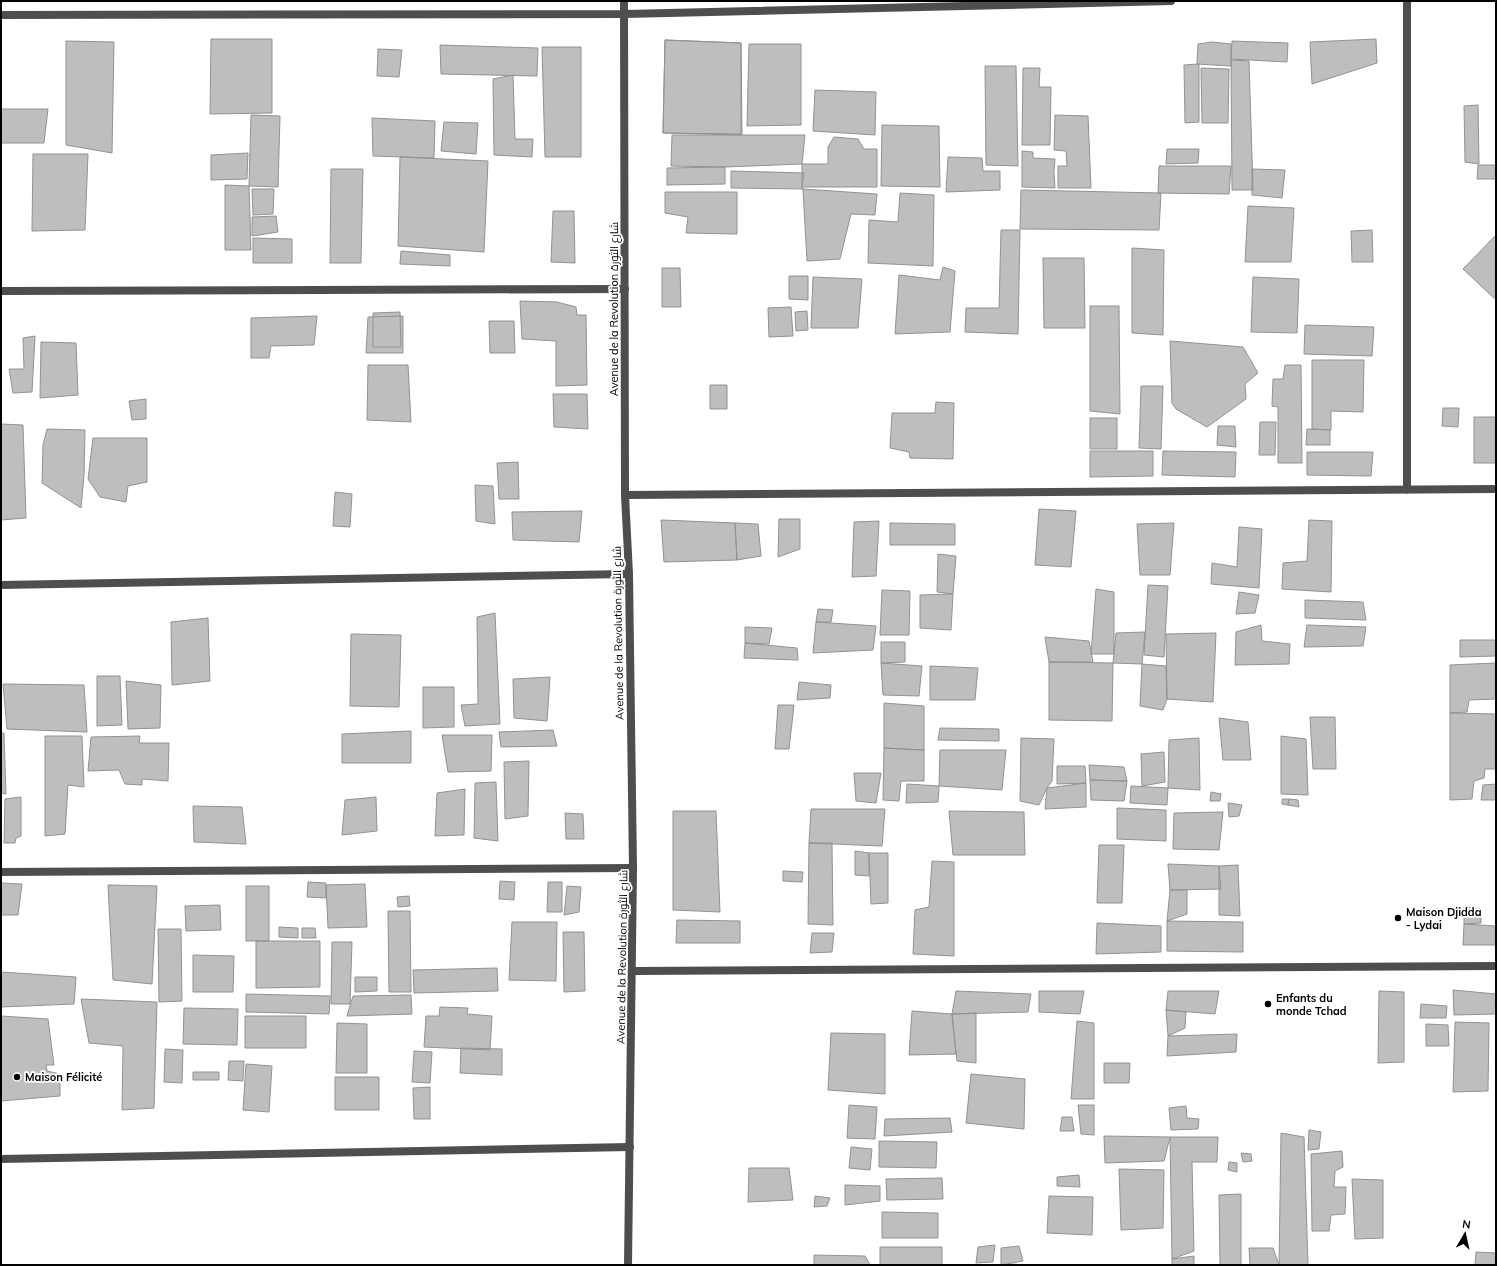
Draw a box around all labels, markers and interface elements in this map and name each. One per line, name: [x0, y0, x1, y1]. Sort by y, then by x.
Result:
street label: Avenue de la Revolution شارع الثورة: [607, 222, 622, 396]
street label: Avenue de la Revolution شارع الثورة: [609, 546, 628, 720]
street label: Avenue de la Revolution شارع الثورة: [613, 870, 632, 1044]
place label: Maison Djidda - Lydai: [1406, 905, 1482, 932]
marker: Maison Djidda - Lydai: [1393, 913, 1403, 923]
place label: Enfants du monde Tchad: [1276, 991, 1347, 1018]
marker: Enfants du monde Tchad: [1263, 999, 1273, 1009]
place label: Maison Félicité: [25, 1070, 102, 1084]
marker: Maison Félicité: [12, 1072, 22, 1082]
north arrow: [1445, 1214, 1485, 1254]
text: N: [1461, 1217, 1472, 1232]

